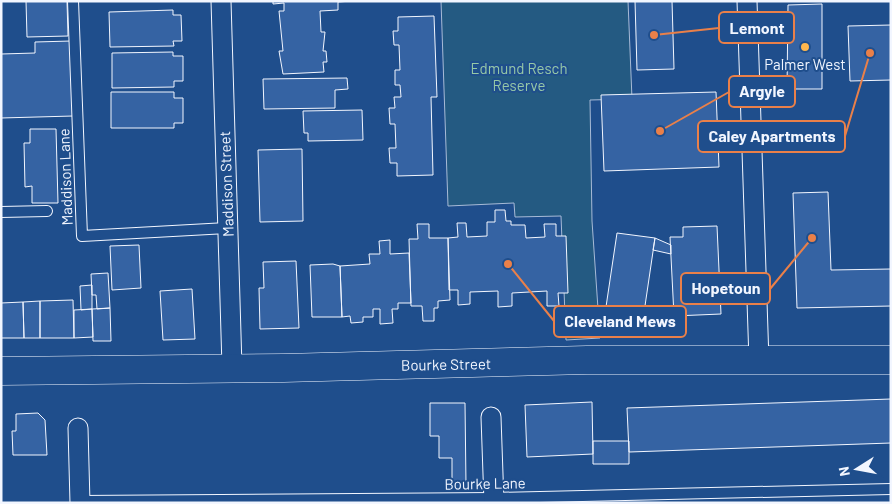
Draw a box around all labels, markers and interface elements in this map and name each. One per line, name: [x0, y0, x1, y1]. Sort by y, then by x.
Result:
callout: Lemont: [719, 12, 794, 43]
text: Lemont: [730, 18, 784, 37]
marker: Palmer West: [799, 41, 811, 53]
place label: Palmer West: [764, 55, 846, 73]
park label: Edmund Resch Reserve: [471, 59, 567, 94]
callout: Argyle: [729, 76, 795, 107]
text: Argyle: [739, 81, 785, 100]
callout: Caley Apartments: [698, 121, 845, 152]
text: Caley Apartments: [708, 126, 836, 145]
street label: Maddison Lane: [54, 128, 76, 226]
street label: Maddison Street: [215, 131, 237, 237]
callout: Hopetoun: [681, 273, 770, 304]
text: Hopetoun: [692, 278, 760, 297]
callout: Cleveland Mews: [554, 306, 686, 337]
text: Cleveland Mews: [564, 311, 676, 330]
street label: Bourke Street: [401, 354, 491, 374]
north arrow: [832, 444, 882, 494]
text: N: [835, 465, 853, 478]
street label: Bourke Lane: [444, 473, 526, 493]

